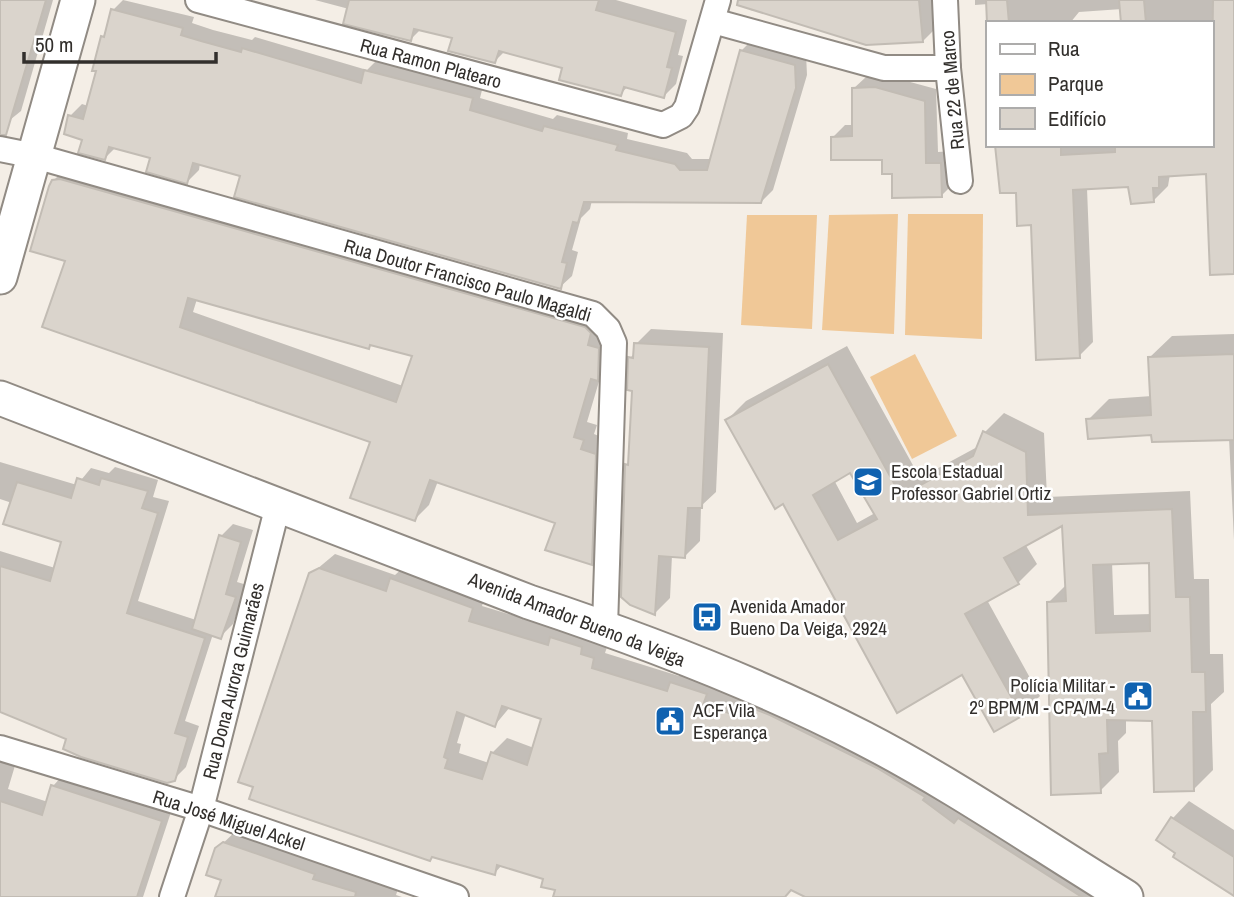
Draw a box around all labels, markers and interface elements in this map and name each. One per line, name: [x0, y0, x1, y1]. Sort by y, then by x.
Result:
scale bar: [24, 21, 217, 65]
legend: [986, 21, 1213, 147]
street label: Rua 22 de Marco: [934, 29, 970, 151]
text: 50 m: [35, 30, 73, 59]
street label: Rua Ramon Platearo: [357, 32, 505, 94]
text: Rua: [1048, 34, 1080, 63]
text: Parque: [1048, 69, 1104, 98]
text: Edifício: [1048, 104, 1106, 133]
street label: Rua Doutor Francisco Paulo Magaldi: [341, 232, 595, 328]
place label: Escola Estadual Professor Gabriel Ortiz: [891, 458, 1051, 506]
school or university icon: Escola Estadual Professor Gabriel Ortiz: [851, 465, 885, 499]
street label: Avenida Amador Bueno da Veiga: [464, 565, 689, 672]
street label: Rua Dona Aurora Guimarães: [196, 580, 270, 782]
place label: Avenida Amador Bueno Da Veiga, 2924: [729, 593, 887, 641]
bus stop icon: Avenida Amador Bueno Da Veiga, 2924: [690, 600, 724, 634]
place label: Polícia Militar - 2º BPM/M - CPA/M-4: [969, 672, 1115, 720]
public building icon: Polícia Militar - 2º BPM/M - CPA/M-4: [1121, 679, 1155, 713]
place label: ACF Vila Esperança: [692, 697, 768, 745]
public building icon: ACF Vila Esperança: [653, 704, 687, 738]
street label: Rua José Miguel Ackel: [150, 783, 308, 857]

